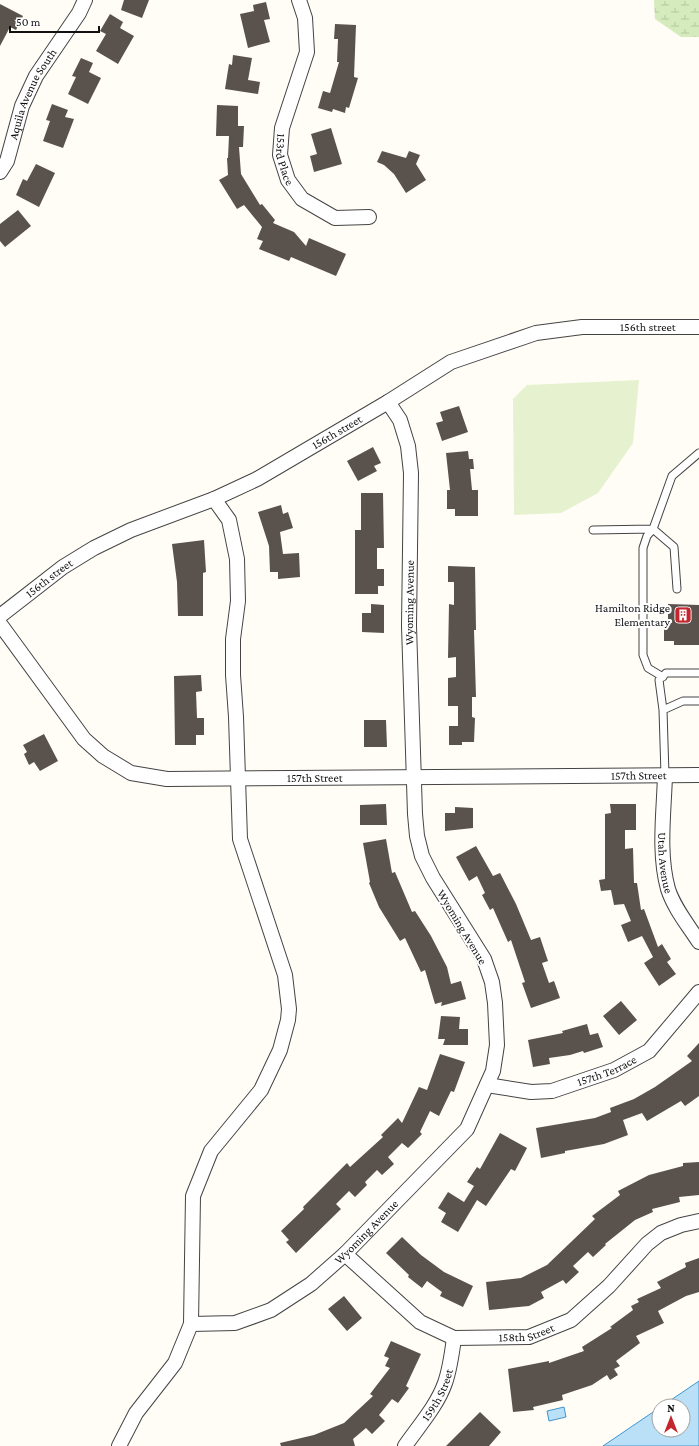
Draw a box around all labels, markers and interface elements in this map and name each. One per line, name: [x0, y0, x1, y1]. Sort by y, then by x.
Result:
scale bar: [10, 8, 99, 34]
text: 50 m: [16, 15, 41, 29]
street label: Aquila Avenue South: [6, 46, 60, 141]
street label: 153rd Place: [273, 133, 297, 188]
street label: 156th street: [620, 320, 677, 334]
street label: 156th street: [309, 411, 365, 452]
street label: 156th street: [23, 555, 76, 601]
street label: Wyoming Avenue: [402, 560, 417, 645]
place label: Hamilton Ridge Elementary: [595, 601, 670, 629]
building icon: Hamilton Ridge Elementary: [673, 605, 693, 625]
street label: 157th Street: [611, 768, 668, 783]
street label: 157th Street: [287, 771, 344, 785]
street label: Utah Avenue: [655, 832, 676, 895]
street label: Wyoming Avenue: [434, 887, 490, 967]
street label: 157th Terrace: [575, 1052, 639, 1089]
street label: Wyoming Avenue: [332, 1197, 401, 1267]
street label: 158th Street: [499, 1320, 557, 1344]
street label: 159th Street: [419, 1367, 456, 1424]
north arrow: [651, 1398, 691, 1438]
text: N: [667, 1402, 675, 1414]

